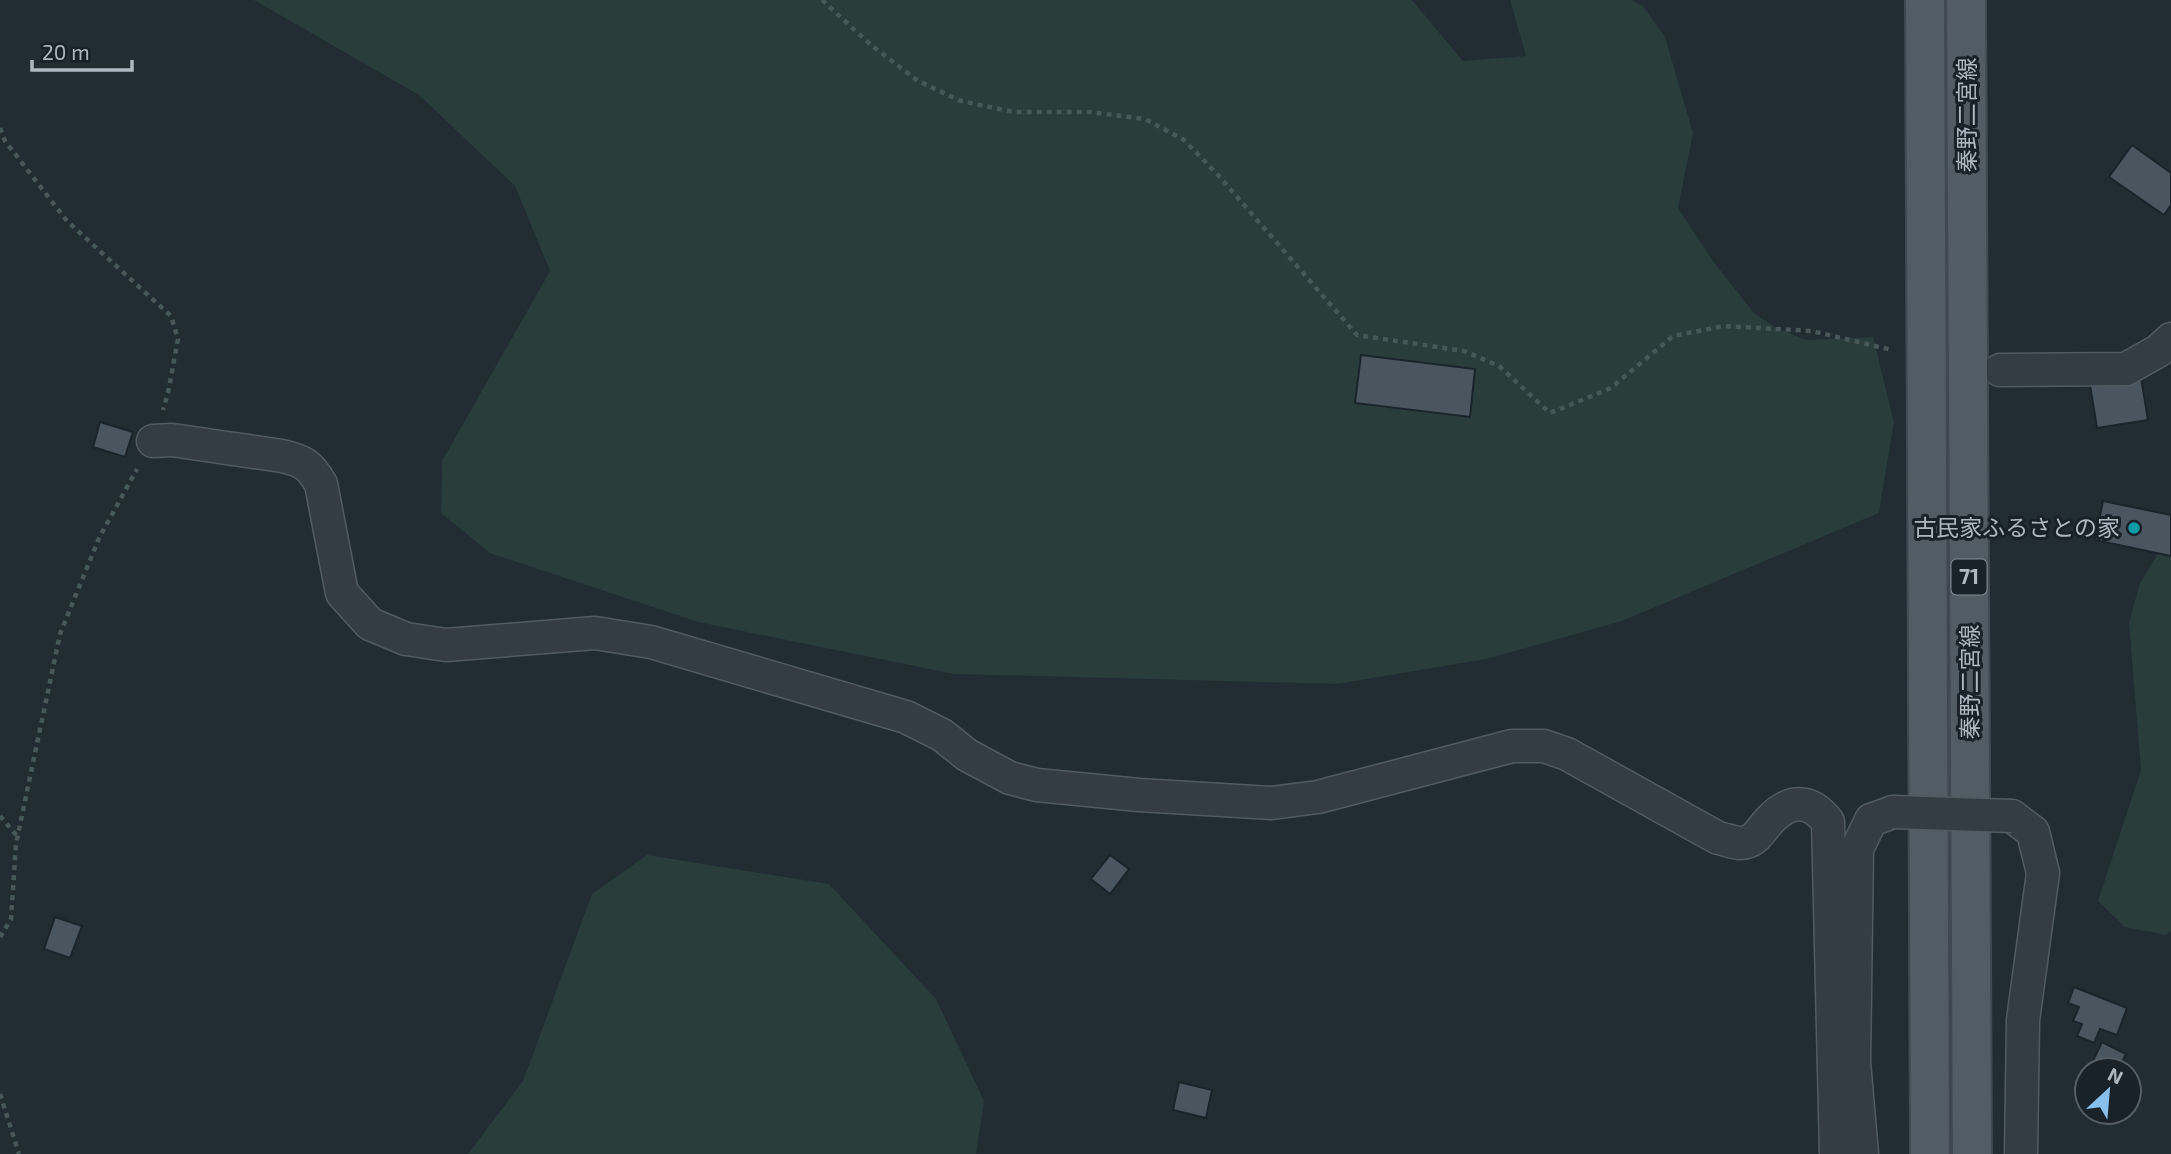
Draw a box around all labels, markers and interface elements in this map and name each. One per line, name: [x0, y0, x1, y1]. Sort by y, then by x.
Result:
scale bar: [32, 28, 131, 72]
text: 20 m: [42, 39, 90, 64]
street label: 秦野二宮線: [1952, 58, 1980, 173]
place label: 古民家ふるさとの家: [1913, 513, 2120, 541]
marker: 古民家ふるさとの家: [2126, 520, 2142, 536]
road number: 71: [1952, 560, 1986, 594]
street label: 秦野二宮線: [1955, 625, 1983, 740]
north arrow: [2073, 1056, 2143, 1126]
text: N: [2104, 1062, 2127, 1089]

